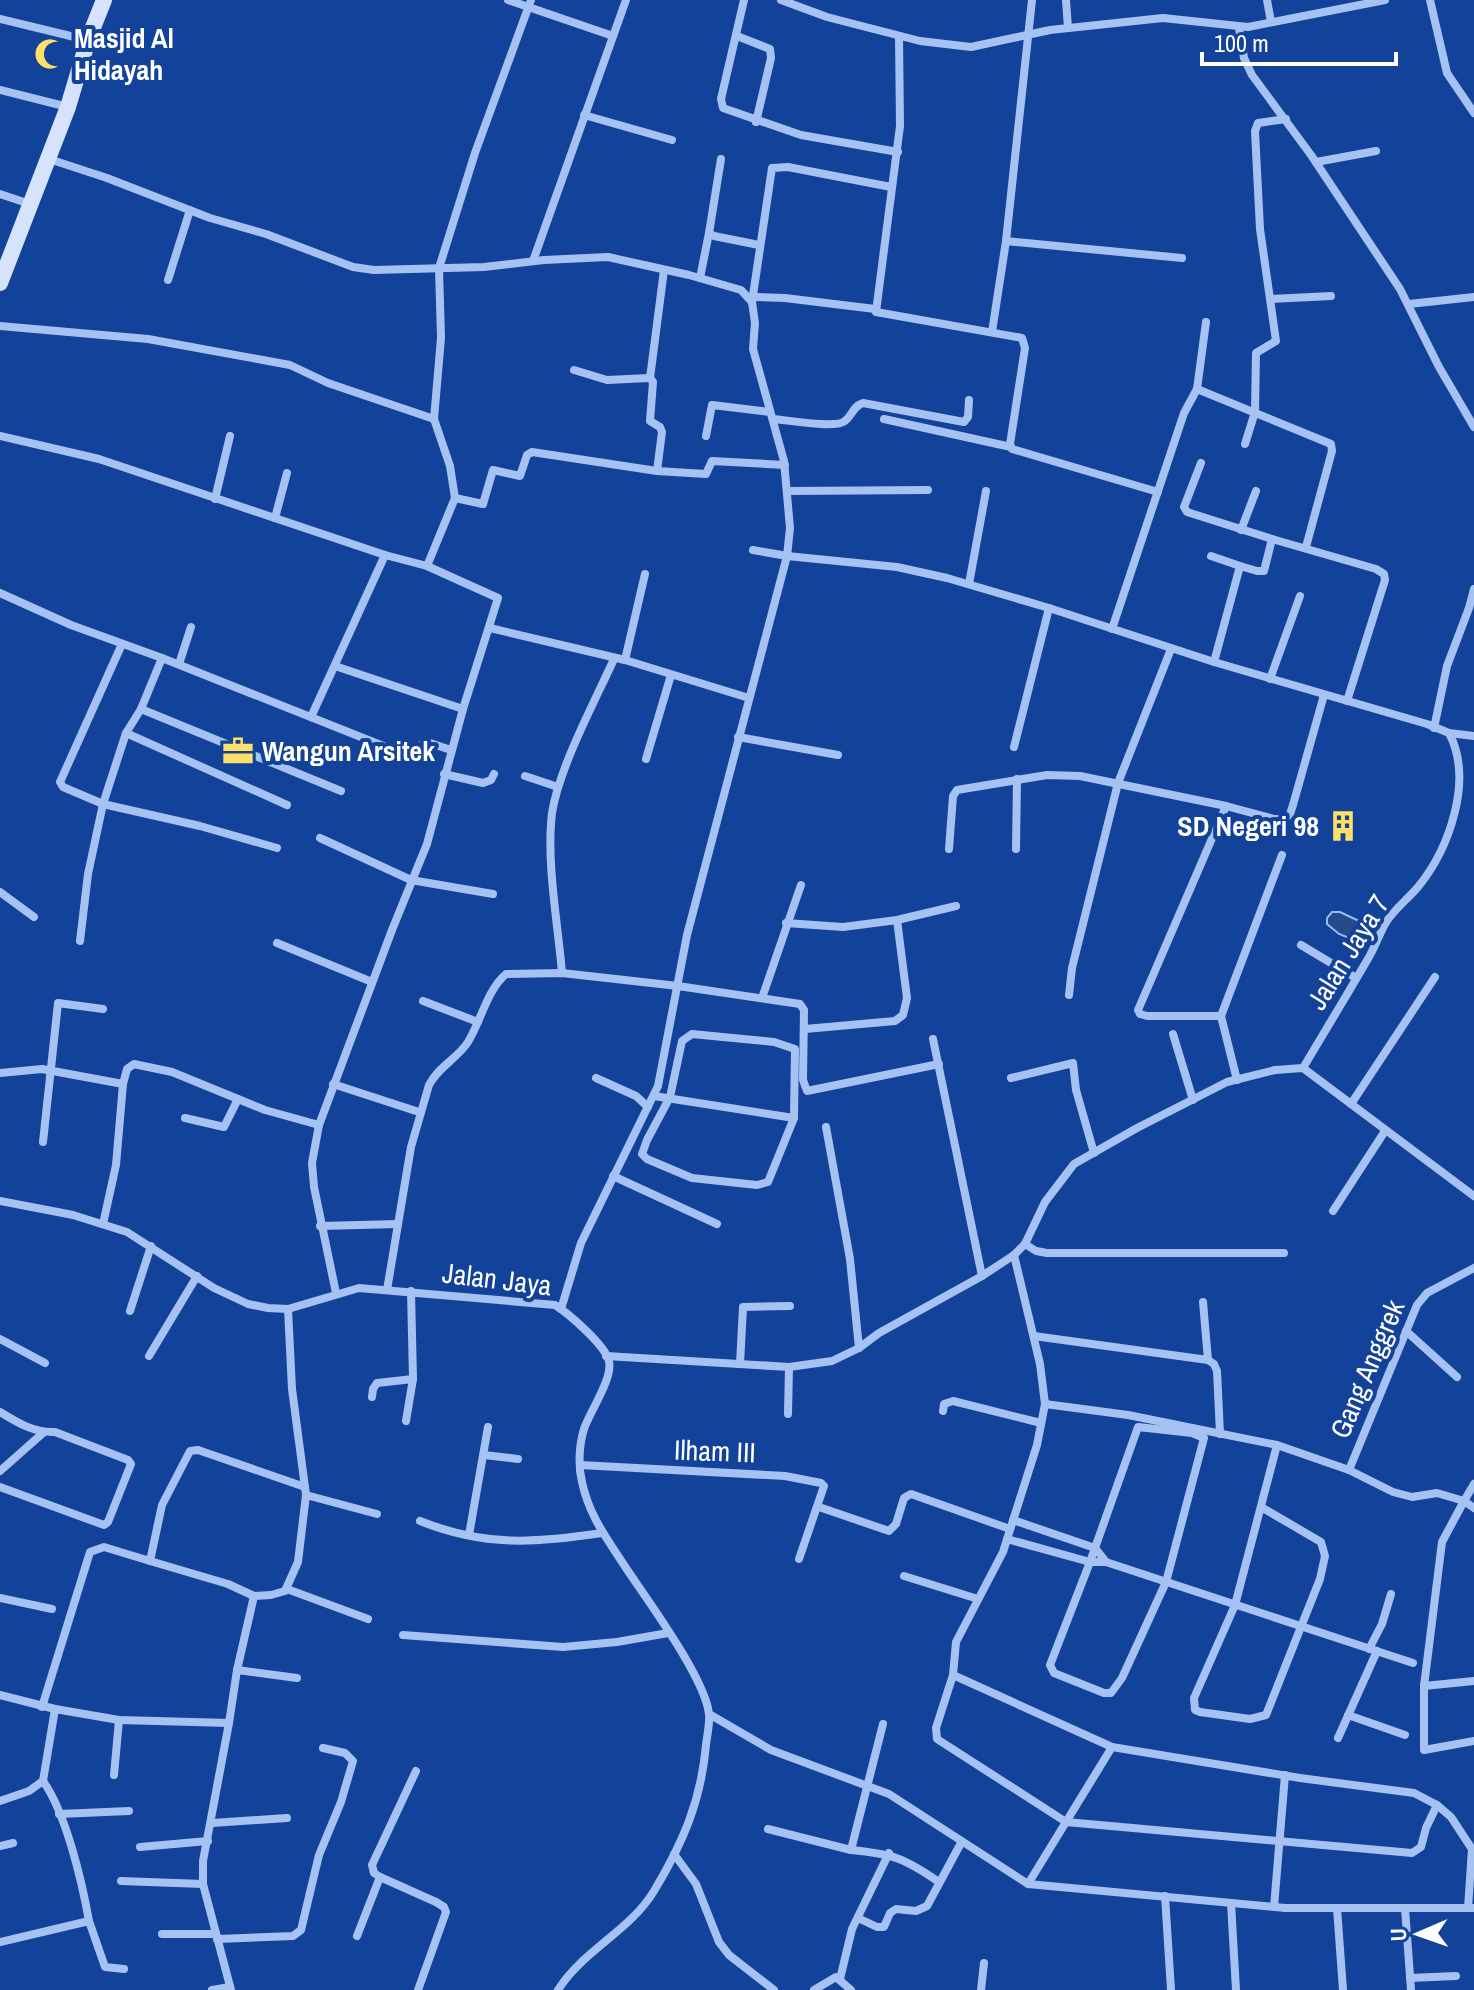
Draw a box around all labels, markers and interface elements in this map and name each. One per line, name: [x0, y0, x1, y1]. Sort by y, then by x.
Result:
scale bar: [1202, 16, 1396, 66]
place label: Masjid Al Hidayah: [74, 19, 174, 89]
text: 100 m: [1214, 27, 1269, 59]
mosque icon: Masjid Al Hidayah: [33, 37, 67, 71]
place label: Wangun Arsitek: [262, 732, 435, 770]
office icon: Wangun Arsitek: [221, 734, 255, 768]
place label: SD Negeri 98: [1177, 807, 1319, 845]
building icon: SD Negeri 98: [1326, 809, 1360, 843]
street label: Jalan Jaya 7: [1298, 887, 1398, 1017]
street label: Jalan Jaya: [440, 1253, 554, 1305]
street label: Gang Anggrek: [1321, 1294, 1413, 1444]
street label: Ilham III: [674, 1431, 756, 1471]
north arrow: [1378, 1894, 1458, 1974]
text: U: [1383, 1928, 1413, 1942]

